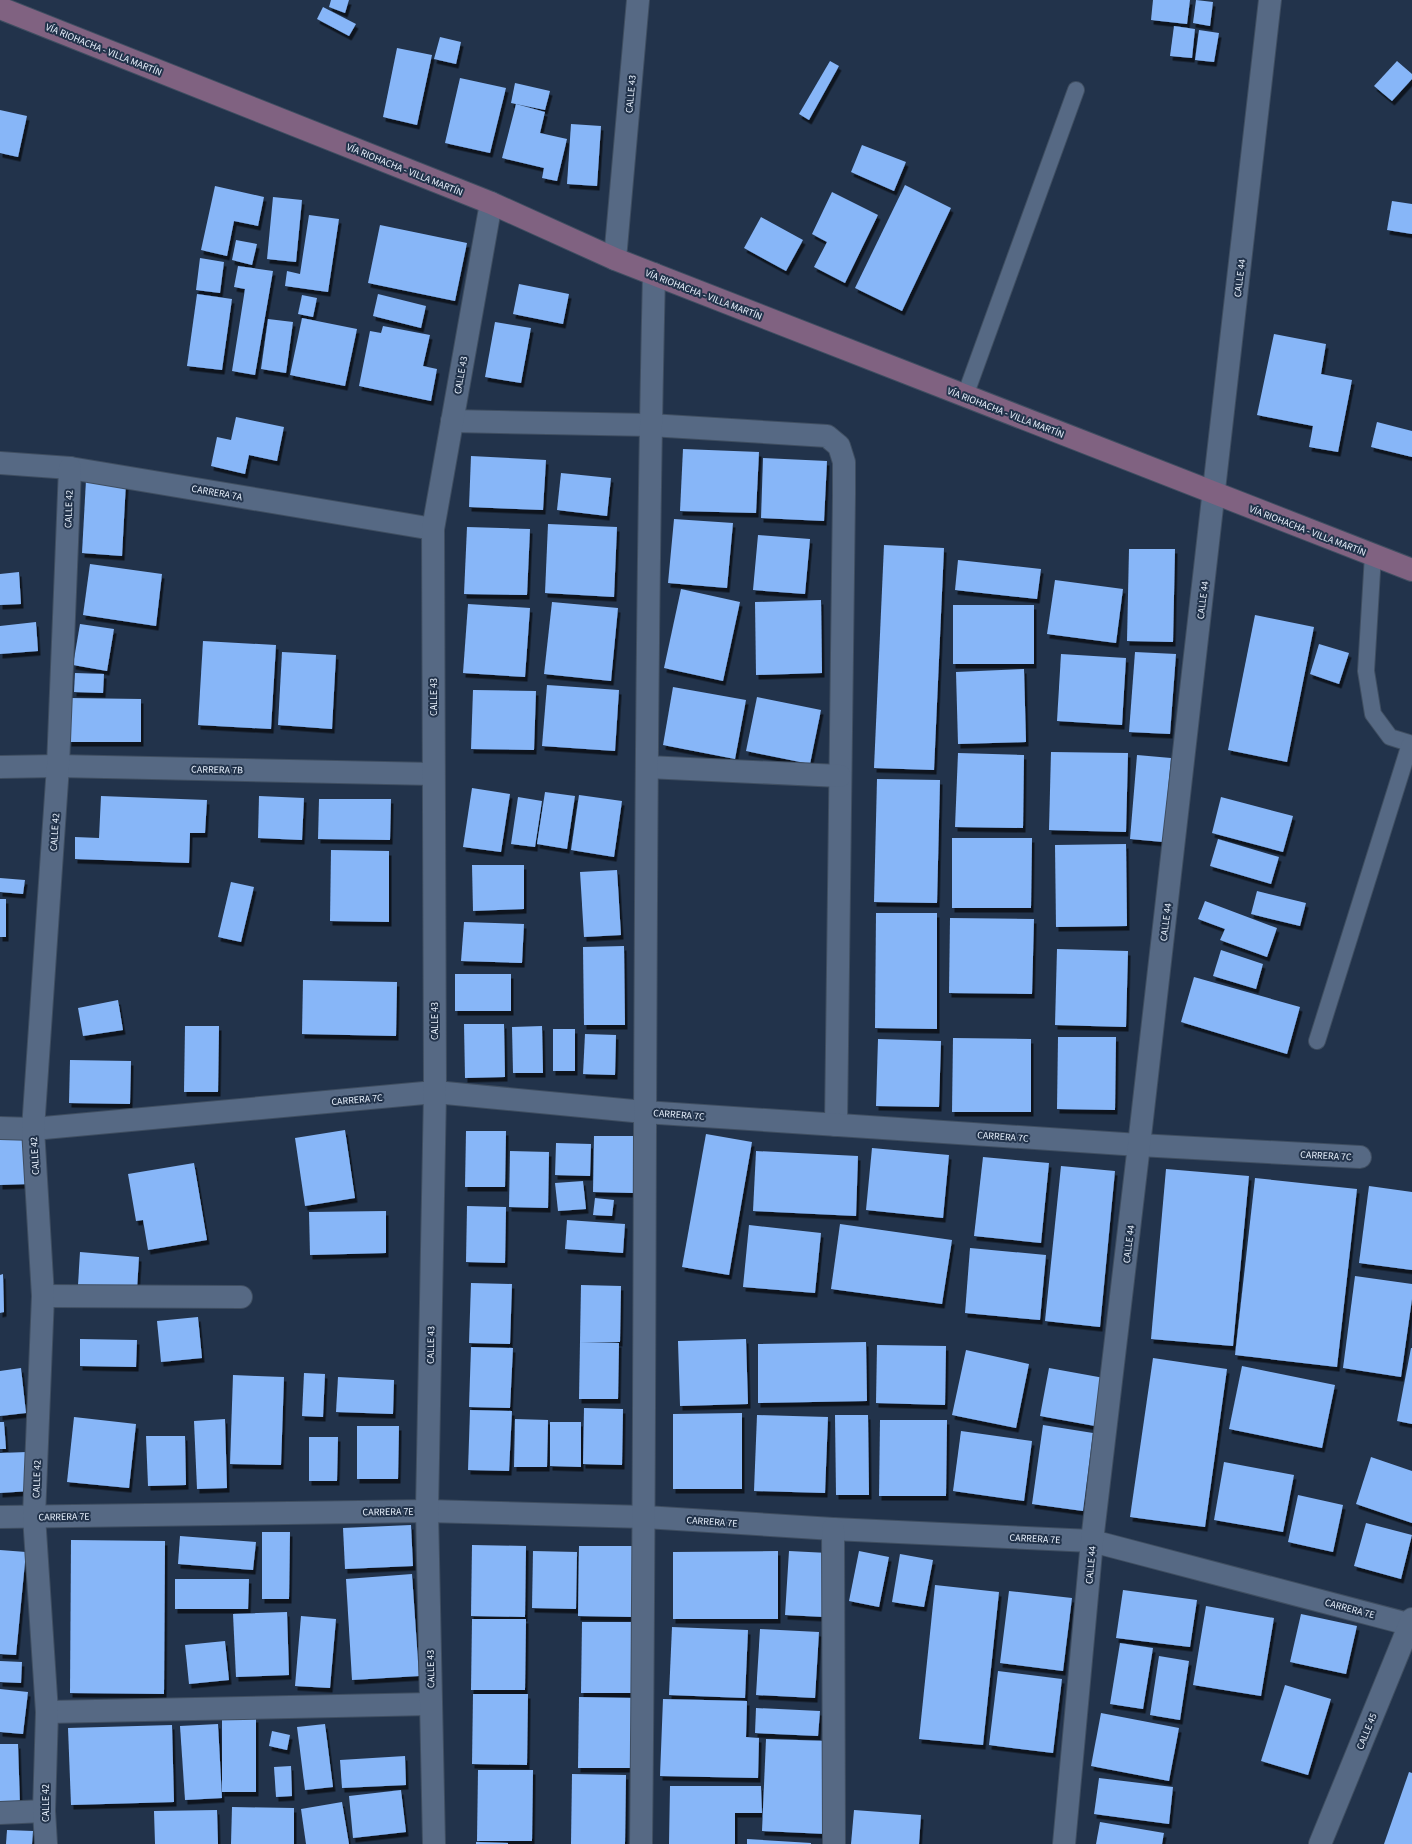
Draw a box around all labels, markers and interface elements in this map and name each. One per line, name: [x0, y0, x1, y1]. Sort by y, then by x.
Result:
street label: VÍA RIOHACHA - VILLA MARTÍN: [43, 20, 164, 80]
street label: CALLE 43: [622, 74, 640, 114]
street label: VÍA RIOHACHA - VILLA MARTÍN: [344, 140, 465, 200]
street label: CALLE 44: [1231, 258, 1249, 298]
street label: VÍA RIOHACHA - VILLA MARTÍN: [643, 266, 764, 324]
street label: CALLE 43: [451, 355, 471, 395]
street label: VÍA RIOHACHA - VILLA MARTÍN: [945, 384, 1066, 442]
street label: CARRERA 7A: [190, 482, 244, 504]
street label: CALLE 42: [61, 490, 77, 528]
street label: VÍA RIOHACHA - VILLA MARTÍN: [1247, 502, 1368, 560]
street label: CALLE 44: [1194, 580, 1212, 620]
street label: CALLE 43: [427, 678, 441, 716]
street label: CARRERA 7B: [191, 763, 243, 777]
street label: CALLE 42: [47, 813, 63, 852]
street label: CALLE 44: [1157, 902, 1175, 942]
street label: CALLE 43: [428, 1002, 442, 1040]
street label: CARRERA 7C: [331, 1091, 384, 1109]
street label: CARRERA 7C: [653, 1106, 705, 1124]
street label: CARRERA 7C: [977, 1128, 1029, 1146]
street label: CALLE 42: [27, 1137, 43, 1175]
street label: CARRERA 7C: [1300, 1148, 1352, 1164]
street label: CALLE 44: [1120, 1224, 1138, 1264]
street label: CALLE 43: [424, 1326, 438, 1364]
street label: CALLE 42: [29, 1460, 45, 1498]
street label: CARRERA 7E: [362, 1505, 414, 1519]
street label: CARRERA 7E: [38, 1510, 90, 1524]
street label: CARRERA 7E: [686, 1513, 738, 1531]
street label: CARRERA 7E: [1009, 1531, 1061, 1547]
street label: CALLE 44: [1082, 1545, 1100, 1585]
street label: CARRERA 7E: [1323, 1596, 1376, 1622]
street label: CALLE 43: [424, 1650, 438, 1688]
street label: CALLE 45: [1353, 1711, 1381, 1752]
street label: CALLE 42: [39, 1784, 53, 1822]

